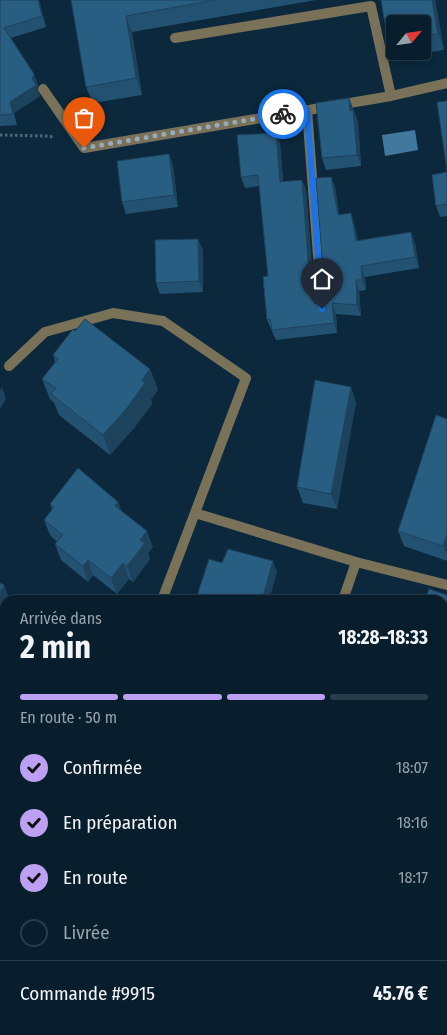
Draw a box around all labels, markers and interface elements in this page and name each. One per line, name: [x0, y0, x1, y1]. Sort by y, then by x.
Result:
north arrow: [386, 15, 431, 60]
map controls: [386, 15, 431, 60]
courier: [258, 89, 308, 139]
pin: [63, 97, 105, 148]
icon: bike: [269, 100, 297, 128]
icon: bag: [70, 104, 98, 132]
pin: [301, 258, 343, 309]
icon: home: [308, 265, 336, 293]
text: Arrivée dans: [20, 609, 102, 628]
text: 18:28–18:33: [338, 626, 428, 649]
text: 2 min: [20, 628, 91, 666]
text: En route · 50 m: [20, 708, 117, 727]
icon: check: [20, 754, 48, 782]
text: Confirmée: [63, 756, 142, 779]
text: 18:07: [396, 758, 428, 777]
icon: check: [20, 809, 48, 837]
text: En préparation: [63, 811, 177, 834]
text: 18:16: [397, 813, 428, 832]
icon: check: [20, 864, 48, 892]
text: En route: [63, 866, 128, 889]
text: 18:17: [398, 868, 428, 887]
text: Livrée: [63, 921, 110, 944]
text: Commande #9915: [20, 982, 155, 1005]
text: 45.76 €: [373, 982, 428, 1005]

